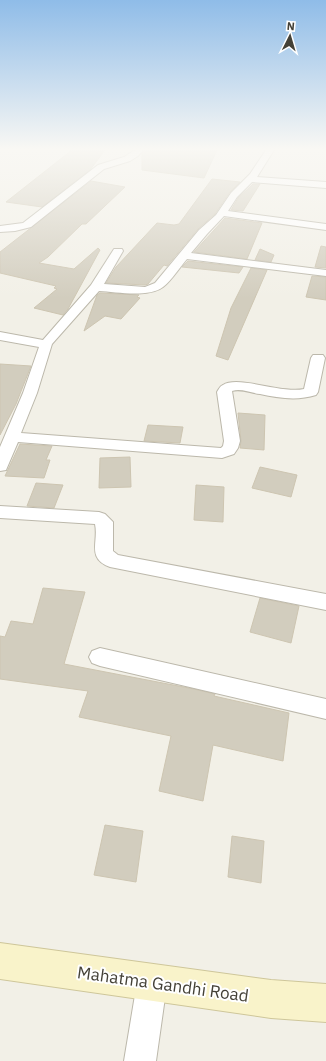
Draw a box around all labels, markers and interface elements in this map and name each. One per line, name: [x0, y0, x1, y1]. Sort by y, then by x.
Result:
north arrow: [270, 16, 310, 56]
text: N: [286, 19, 295, 33]
street label: Mahatma Gandhi Road: [76, 961, 250, 1007]

